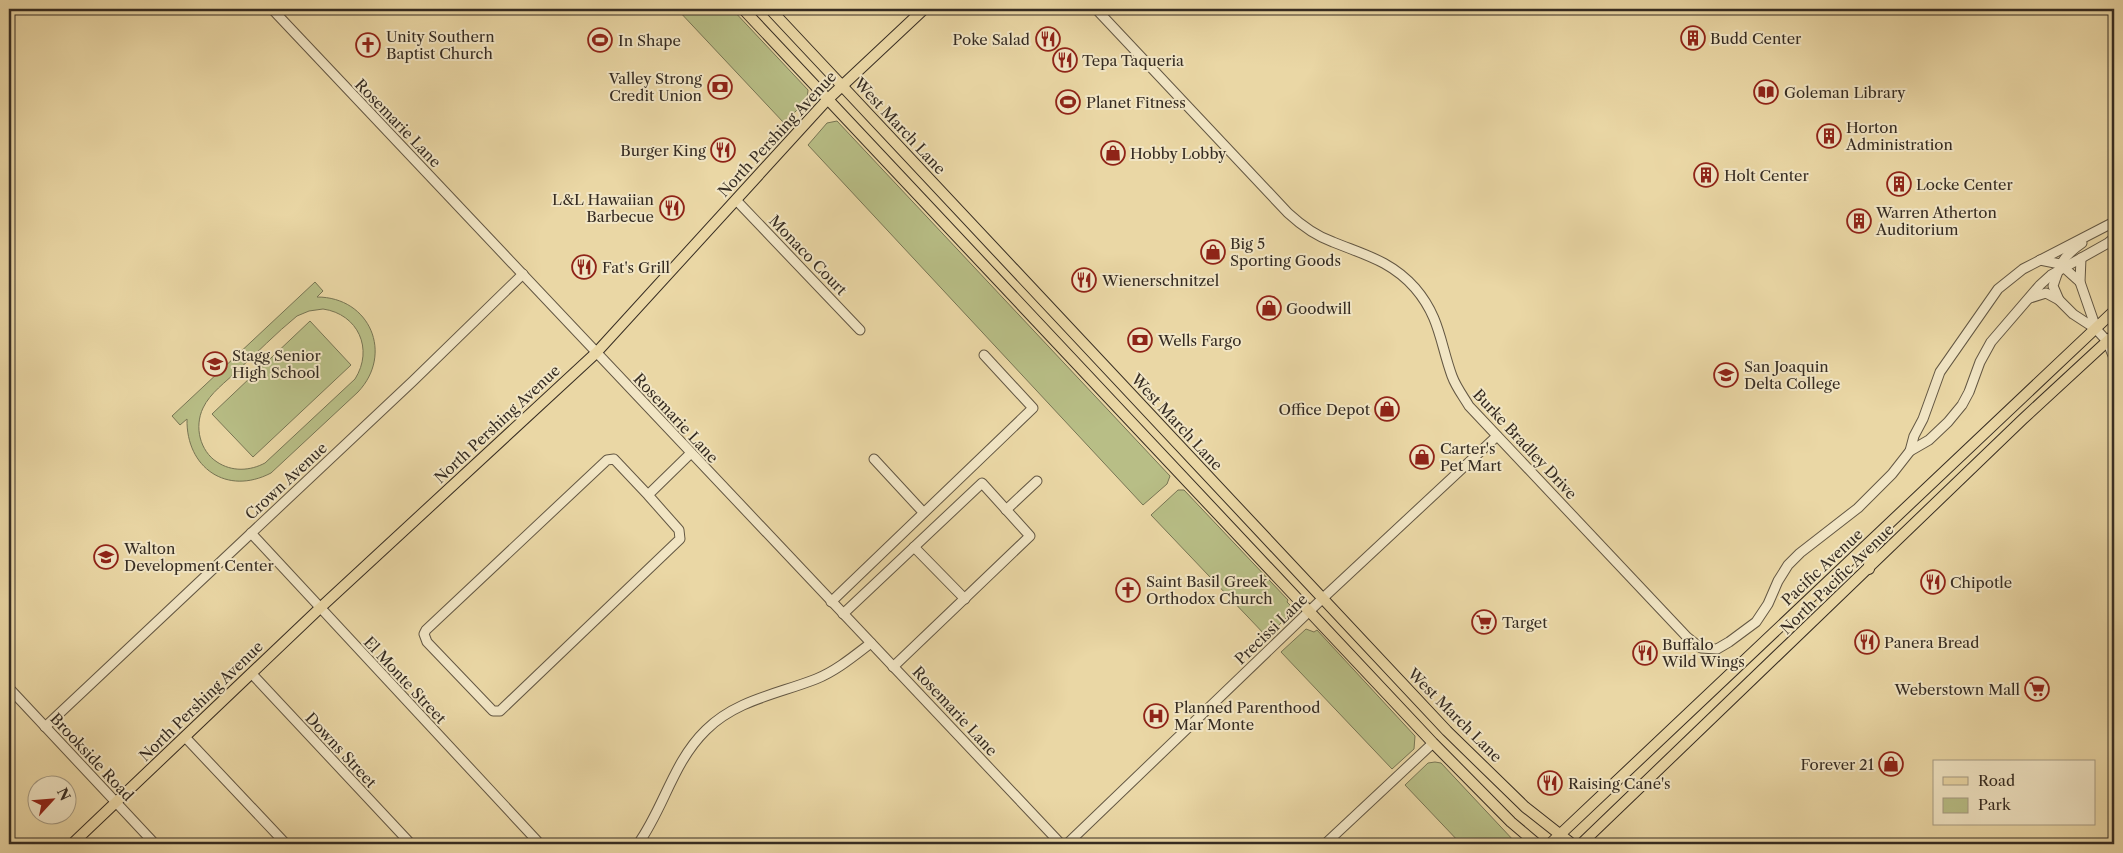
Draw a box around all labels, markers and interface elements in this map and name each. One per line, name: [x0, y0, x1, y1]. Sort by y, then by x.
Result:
building icon: Budd Center: [1680, 25, 1706, 51]
restaurant icon: Poke Salad: [1035, 26, 1061, 52]
place label: Unity Southern Baptist Church: [386, 27, 495, 63]
sports icon: In Shape: [587, 27, 613, 53]
place label: Budd Center: [1710, 29, 1802, 48]
place label: Poke Salad: [952, 30, 1030, 49]
place label: In Shape: [618, 31, 681, 50]
church icon: Unity Southern Baptist Church: [355, 32, 381, 58]
restaurant icon: Tepa Taqueria: [1052, 47, 1078, 73]
place label: Tepa Taqueria: [1082, 51, 1184, 70]
street label: North Pershing Avenue: [714, 67, 840, 201]
place label: Valley Strong Credit Union: [608, 69, 703, 105]
street label: West March Lane: [850, 73, 950, 178]
bank icon: Valley Strong Credit Union: [707, 74, 733, 100]
street label: Rosemarie Lane: [351, 75, 445, 171]
library icon: Goleman Library: [1753, 79, 1779, 105]
place label: Goleman Library: [1784, 83, 1906, 102]
sports icon: Planet Fitness: [1055, 89, 1081, 115]
place label: Planet Fitness: [1086, 93, 1186, 112]
place label: Horton Administration: [1845, 118, 1953, 154]
building icon: Horton Administration: [1816, 123, 1842, 149]
restaurant icon: Burger King: [710, 137, 736, 163]
shop icon: Hobby Lobby: [1100, 140, 1126, 166]
place label: Burger King: [620, 141, 706, 160]
place label: Hobby Lobby: [1130, 144, 1227, 163]
building icon: Holt Center: [1693, 162, 1719, 188]
place label: Holt Center: [1724, 166, 1810, 185]
building icon: Locke Center: [1886, 171, 1912, 197]
place label: Locke Center: [1916, 175, 2013, 194]
place label: L&L Hawaiian Barbecue: [552, 190, 655, 226]
restaurant icon: L&L Hawaiian Barbecue: [659, 195, 685, 221]
place label: Warren Atherton Auditorium: [1875, 203, 1997, 239]
building icon: Warren Atherton Auditorium: [1846, 208, 1872, 234]
street label: Monaco Court: [765, 211, 851, 299]
place label: Big 5 Sporting Goods: [1230, 234, 1341, 270]
shop icon: Big 5 Sporting Goods: [1200, 239, 1226, 265]
restaurant icon: Fat's Grill: [571, 254, 597, 280]
place label: Fat's Grill: [602, 258, 670, 277]
restaurant icon: Wienerschnitzel: [1071, 267, 1097, 293]
place label: Wienerschnitzel: [1101, 271, 1220, 290]
shop icon: Goodwill: [1256, 295, 1282, 321]
place label: Goodwill: [1286, 299, 1352, 318]
bank icon: Wells Fargo: [1127, 327, 1153, 353]
place label: Wells Fargo: [1157, 331, 1241, 350]
place label: Stagg Senior High School: [232, 346, 322, 382]
school or university icon: Stagg Senior High School: [202, 351, 228, 377]
place label: San Joaquin Delta College: [1744, 357, 1840, 393]
street label: North Pershing Avenue: [430, 361, 564, 487]
school or university icon: San Joaquin Delta College: [1713, 362, 1739, 388]
street label: Rosemarie Lane: [630, 369, 722, 467]
street label: West March Lane: [1127, 369, 1227, 474]
street label: Burke Bradley Drive: [1469, 385, 1581, 503]
shop icon: Office Depot: [1374, 396, 1400, 422]
place label: Office Depot: [1279, 400, 1371, 419]
street label: Crown Avenue: [241, 438, 331, 524]
place label: Carter's Pet Mart: [1440, 439, 1502, 475]
shop icon: Carter's Pet Mart: [1409, 444, 1435, 470]
street label: North Pacific Avenue: [1776, 520, 1898, 638]
street label: Pacific Avenue: [1777, 525, 1867, 609]
place label: Walton Development Center: [123, 539, 274, 575]
school or university icon: Walton Development Center: [93, 544, 119, 570]
restaurant icon: Chipotle: [1920, 569, 1946, 595]
place label: Saint Basil Greek Orthodox Church: [1146, 572, 1273, 608]
place label: Chipotle: [1950, 573, 2012, 592]
church icon: Saint Basil Greek Orthodox Church: [1115, 577, 1141, 603]
street label: Precissi Lane: [1231, 590, 1311, 668]
supermarket icon: Target: [1471, 609, 1497, 635]
place label: Target: [1502, 613, 1548, 632]
restaurant icon: Panera Bread: [1854, 629, 1880, 655]
street label: El Monte Street: [360, 632, 451, 728]
place label: Panera Bread: [1884, 633, 1979, 652]
place label: Buffalo Wild Wings: [1661, 635, 1745, 671]
street label: North Pershing Avenue: [135, 637, 267, 765]
restaurant icon: Buffalo Wild Wings: [1632, 640, 1658, 666]
street label: Rosemarie Lane: [909, 662, 1001, 760]
street label: West March Lane: [1403, 663, 1506, 766]
supermarket icon: Weberstown Mall: [2024, 676, 2050, 702]
place label: Weberstown Mall: [1894, 680, 2021, 699]
place label: Planned Parenthood Mar Monte: [1174, 698, 1320, 734]
hospital icon: Planned Parenthood Mar Monte: [1143, 703, 1169, 729]
street label: Downs Street: [301, 708, 381, 792]
street label: Brookside Road: [46, 709, 138, 805]
shop icon: Forever 21: [1878, 751, 1904, 777]
place label: Forever 21: [1800, 755, 1875, 774]
legend: [1933, 760, 2096, 826]
restaurant icon: Raising Cane's: [1537, 770, 1563, 796]
text: Road: [1978, 771, 2015, 790]
place label: Raising Cane's: [1568, 774, 1671, 793]
north arrow: [28, 776, 78, 826]
text: N: [53, 785, 74, 804]
text: Park: [1978, 795, 2012, 814]

